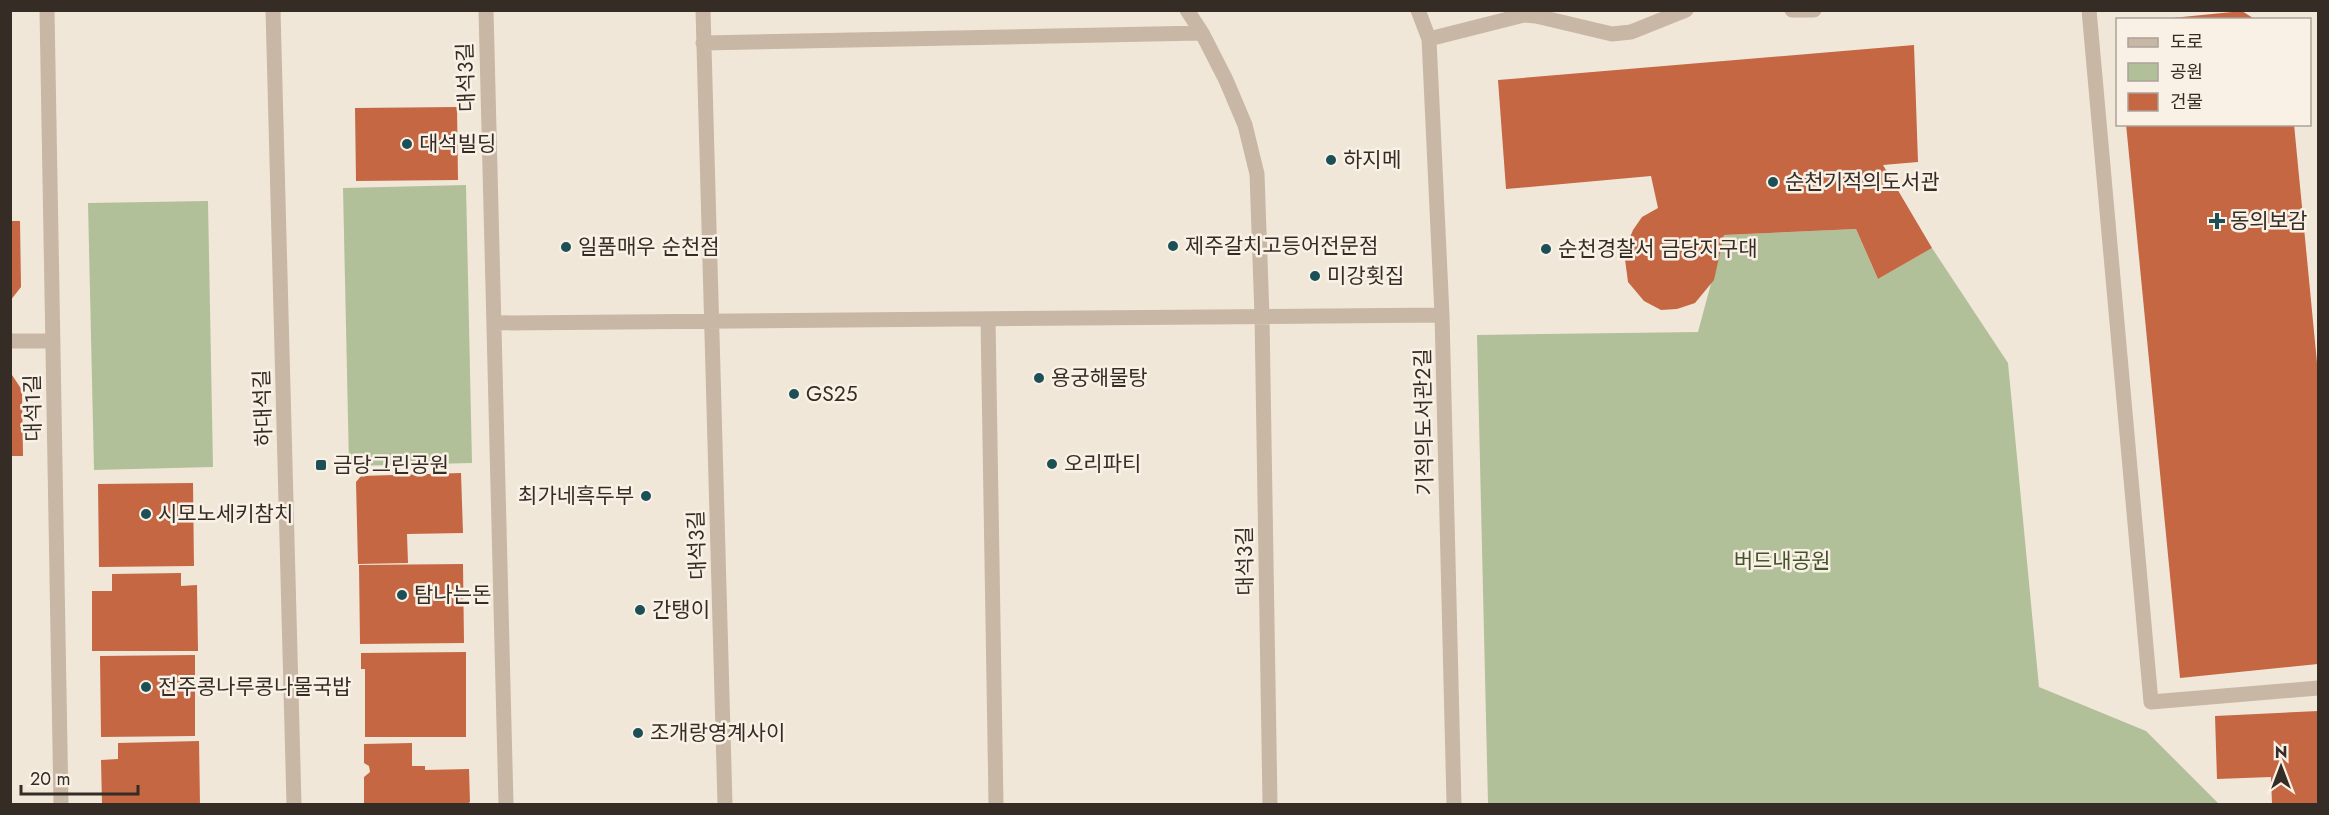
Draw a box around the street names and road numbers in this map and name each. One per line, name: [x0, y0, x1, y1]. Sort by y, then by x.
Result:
street label: 대석3길: [450, 42, 482, 112]
street label: 기적의도서관2길: [1408, 348, 1440, 496]
street label: 하대석길: [247, 369, 279, 447]
street label: 대석1길: [17, 374, 49, 442]
street label: 대석3길: [681, 510, 713, 580]
street label: 대석3길: [1229, 526, 1261, 596]

